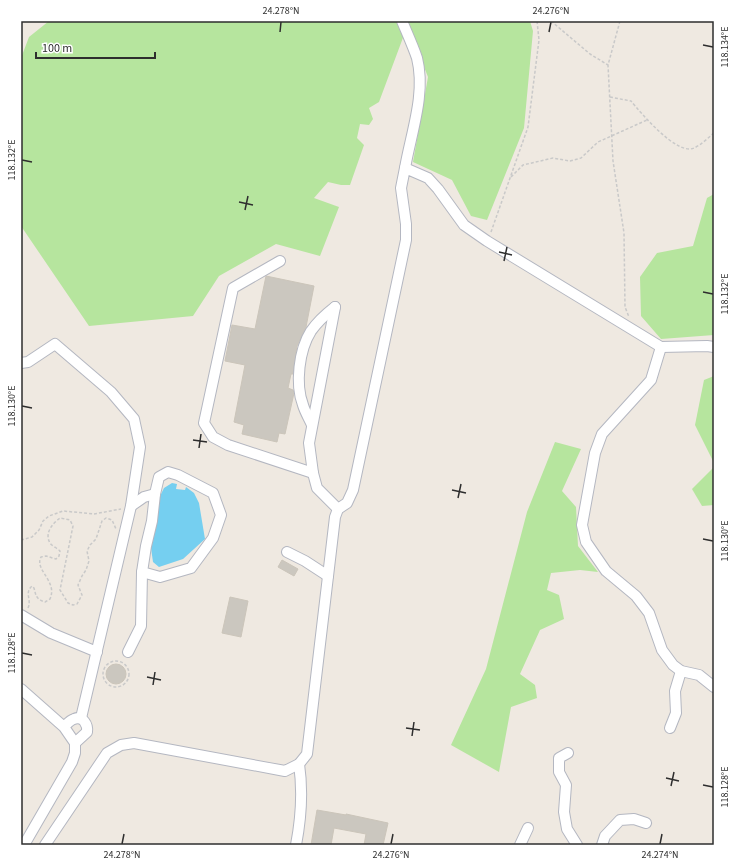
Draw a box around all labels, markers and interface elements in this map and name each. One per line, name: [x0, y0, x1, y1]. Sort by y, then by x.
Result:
text: 24.278°N: [262, 4, 300, 18]
text: 24.276°N: [532, 4, 570, 18]
text: 118.134°E: [718, 27, 732, 67]
scale bar: [36, 34, 155, 60]
text: 100 m: [42, 40, 72, 57]
text: 118.132°E: [5, 140, 19, 180]
text: 118.132°E: [718, 274, 732, 314]
text: 118.130°E: [5, 386, 19, 426]
text: 118.130°E: [718, 521, 732, 561]
text: 118.128°E: [5, 633, 19, 673]
text: 118.128°E: [718, 767, 732, 807]
text: 24.278°N: [103, 848, 141, 862]
text: 24.276°N: [372, 848, 410, 862]
text: 24.274°N: [641, 848, 679, 862]

